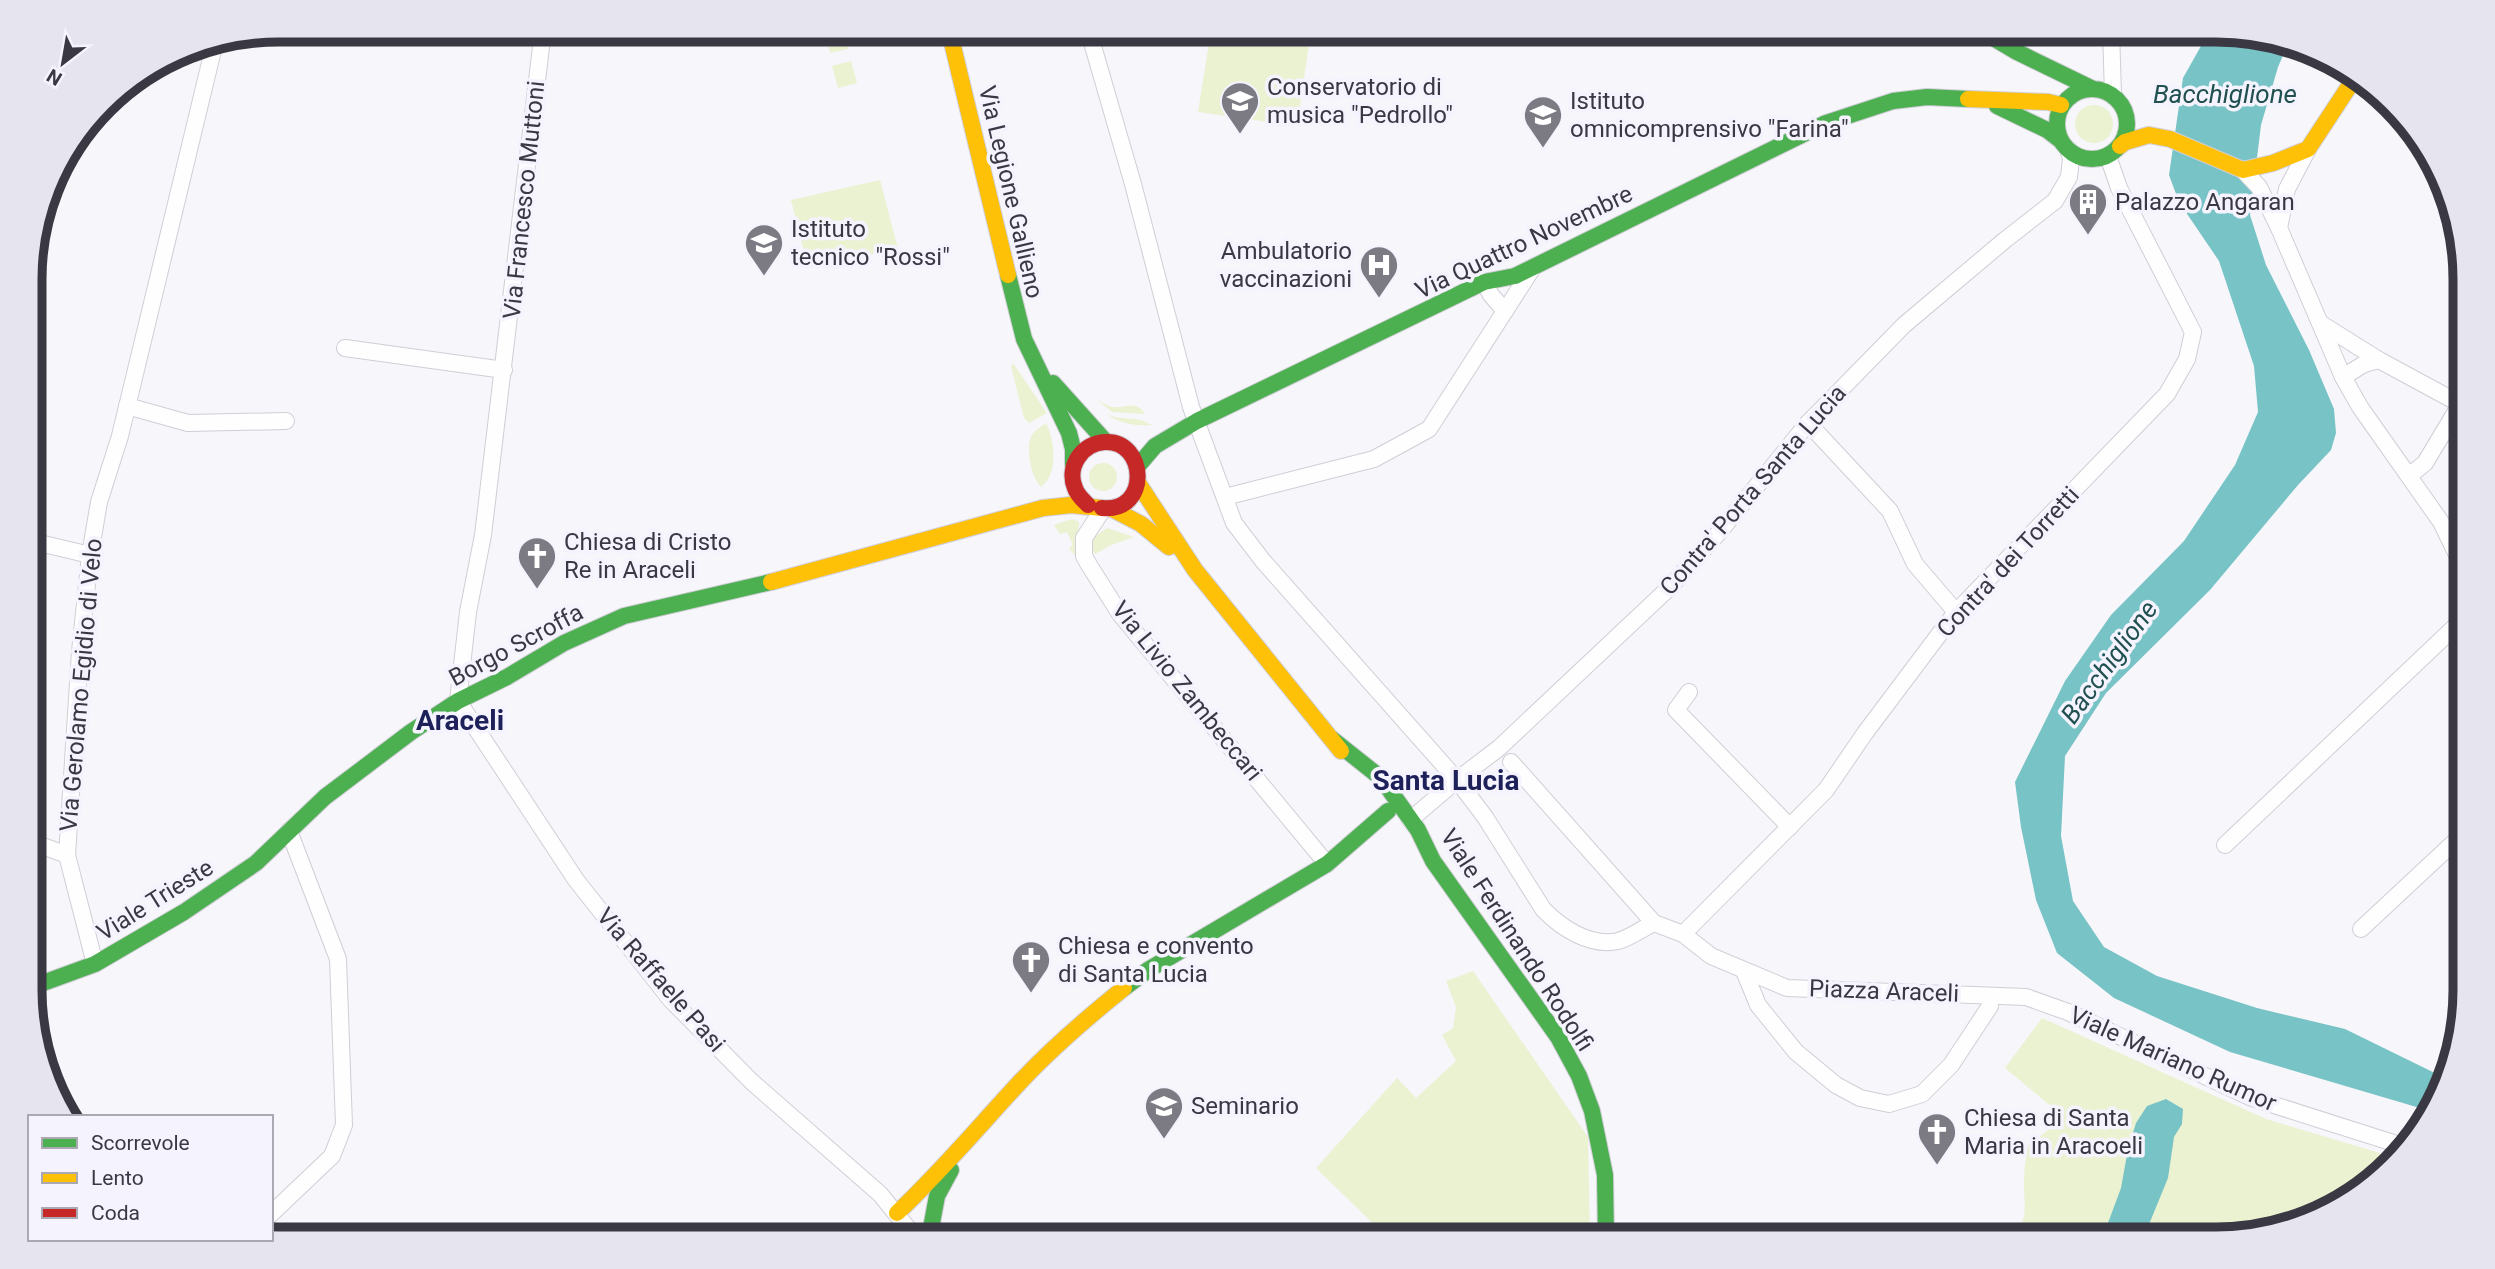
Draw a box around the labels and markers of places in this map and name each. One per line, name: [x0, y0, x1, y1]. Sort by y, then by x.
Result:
place label: Conservatorio di musica "Pedrollo": [1267, 73, 1453, 129]
school or university icon: Conservatorio di musica "Pedrollo": [1219, 80, 1261, 135]
place label: Istituto omnicomprensivo "Farina": [1570, 87, 1849, 143]
school or university icon: Istituto omnicomprensivo "Farina": [1522, 94, 1564, 149]
building icon: Palazzo Angaran: [2067, 181, 2109, 236]
place label: Palazzo Angaran: [2115, 188, 2295, 216]
place label: Istituto tecnico "Rossi": [791, 215, 950, 271]
school or university icon: Istituto tecnico "Rossi": [743, 222, 785, 277]
place label: Ambulatorio vaccinazioni: [1220, 237, 1352, 293]
hospital icon: Ambulatorio vaccinazioni: [1358, 244, 1400, 299]
place label: Chiesa di Cristo Re in Araceli: [564, 528, 731, 584]
church icon: Chiesa di Cristo Re in Araceli: [516, 535, 558, 590]
place label: Chiesa e convento di Santa Lucia: [1058, 932, 1254, 988]
church icon: Chiesa e convento di Santa Lucia: [1010, 939, 1052, 994]
school or university icon: Seminario: [1143, 1085, 1185, 1140]
place label: Seminario: [1191, 1092, 1299, 1120]
place label: Chiesa di Santa Maria in Aracoeli: [1964, 1104, 2143, 1160]
church icon: Chiesa di Santa Maria in Aracoeli: [1916, 1111, 1958, 1166]

